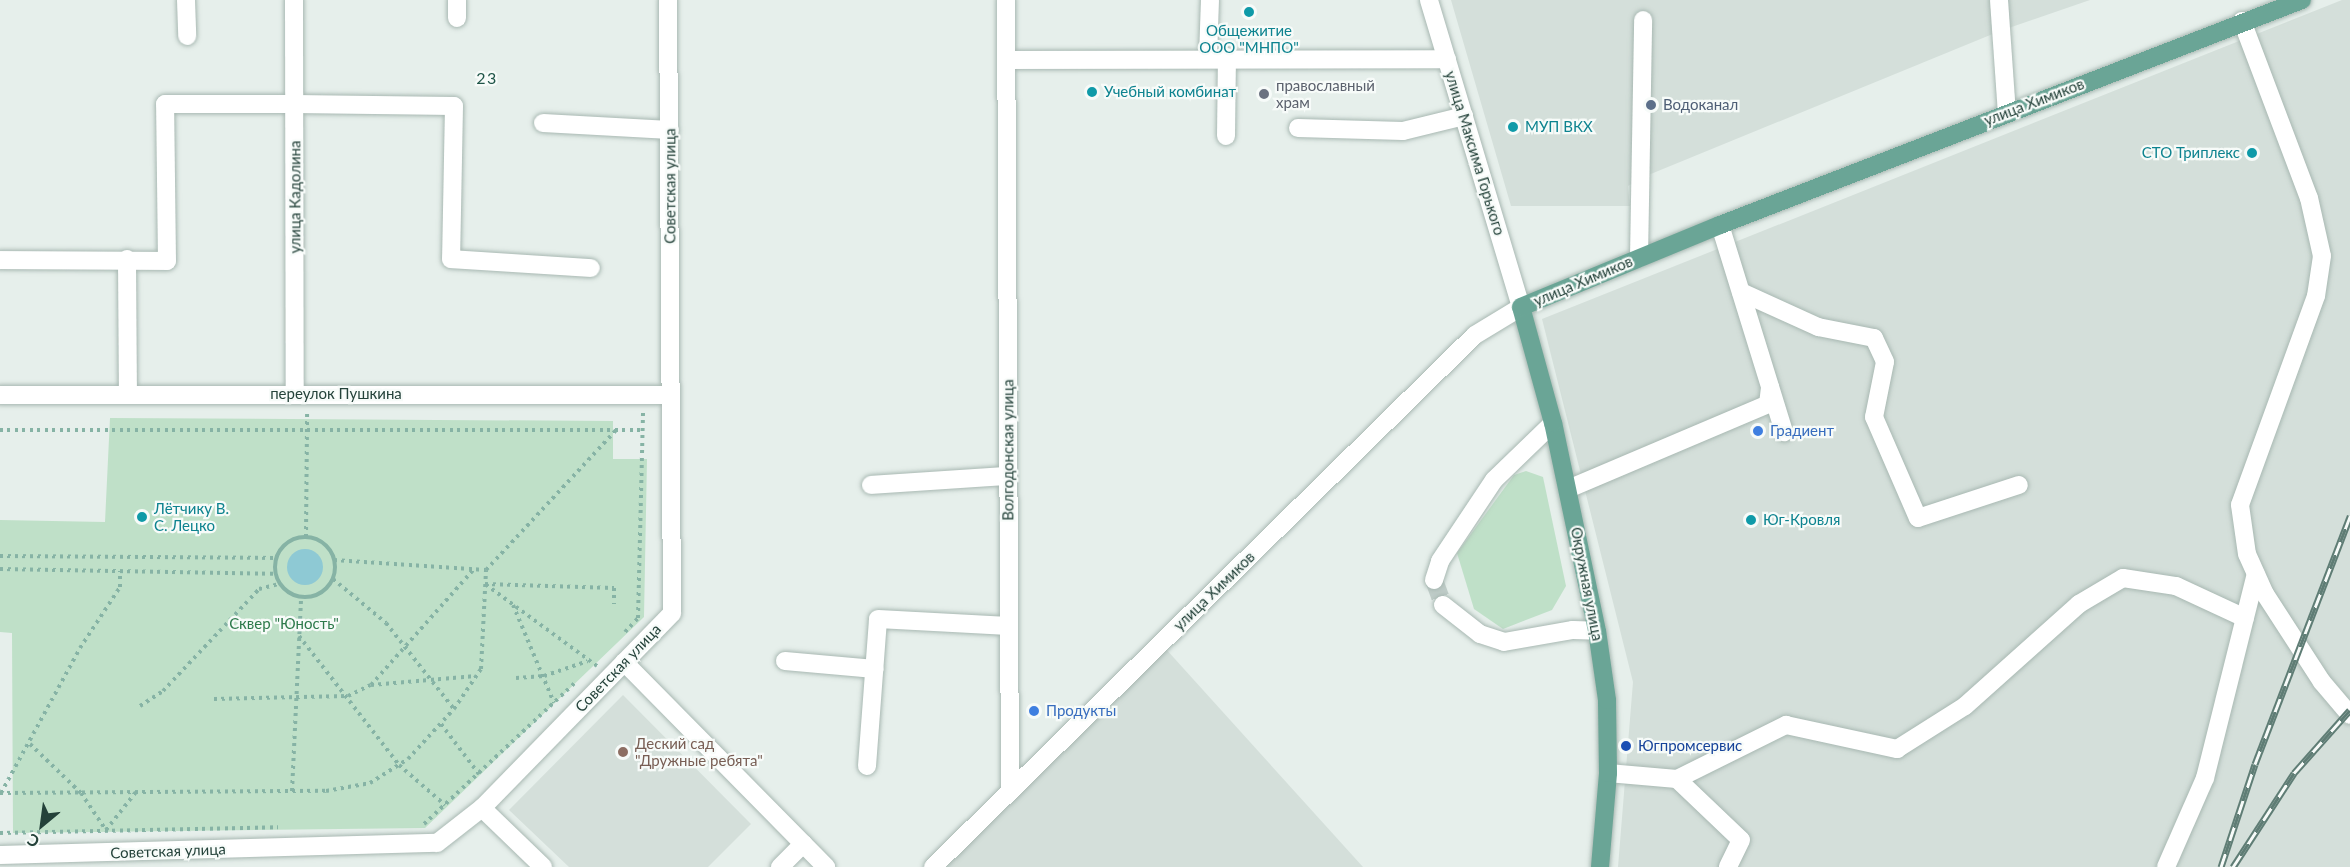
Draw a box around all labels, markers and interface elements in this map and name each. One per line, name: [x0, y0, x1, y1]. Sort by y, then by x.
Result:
marker: Общежитие ООО "МНПО": [1242, 5, 1256, 19]
place label: Общежитие ООО "МНПО": [1199, 21, 1299, 56]
district label: 23: [476, 68, 498, 88]
street label: улица Максима Горького: [1441, 69, 1509, 237]
street label: улица Химиков: [1981, 75, 2087, 129]
place label: православный храм: [1276, 76, 1375, 111]
place label: Учебный комбинат: [1104, 83, 1236, 101]
marker: Учебный комбинат: [1085, 85, 1099, 99]
marker: православный храм: [1257, 87, 1271, 101]
place label: Водоканал: [1663, 96, 1738, 114]
marker: Водоканал: [1644, 98, 1658, 112]
place label: МУП ВКХ: [1525, 118, 1593, 136]
marker: МУП ВКХ: [1506, 120, 1520, 134]
street label: Советская улица: [661, 128, 679, 244]
street label: улица Кадолина: [286, 141, 304, 253]
place label: СТО Триплекс: [2142, 144, 2240, 162]
marker: СТО Триплекс: [2245, 146, 2259, 160]
street label: улица Химиков: [1531, 252, 1635, 310]
street label: Волгодонская улица: [999, 379, 1017, 521]
street label: переулок Пушкина: [270, 385, 402, 403]
place label: Градиент: [1770, 422, 1834, 440]
marker: Градиент: [1751, 424, 1765, 438]
place label: Лётчику В. С. Лецко: [154, 499, 229, 534]
marker: Лётчику В. С. Лецко: [135, 510, 149, 524]
place label: Юг-Кровля: [1763, 511, 1840, 529]
marker: Юг-Кровля: [1744, 513, 1758, 527]
street label: Окружная улица: [1567, 526, 1607, 642]
street label: улица Химиков: [1170, 548, 1258, 634]
park label: Сквер "Юность": [229, 615, 339, 633]
street label: Советская улица: [571, 620, 665, 716]
place label: Продукты: [1046, 702, 1116, 720]
marker: Продукты: [1027, 704, 1041, 718]
place label: Деский сад "Дружные ребята": [635, 734, 763, 769]
place label: Югпромсервис: [1638, 737, 1742, 755]
marker: Югпромсервис: [1619, 739, 1633, 753]
marker: Деский сад "Дружные ребята": [616, 745, 630, 759]
north arrow: [12, 795, 72, 855]
text: С: [24, 830, 42, 852]
street label: Советская улица: [110, 840, 226, 862]

